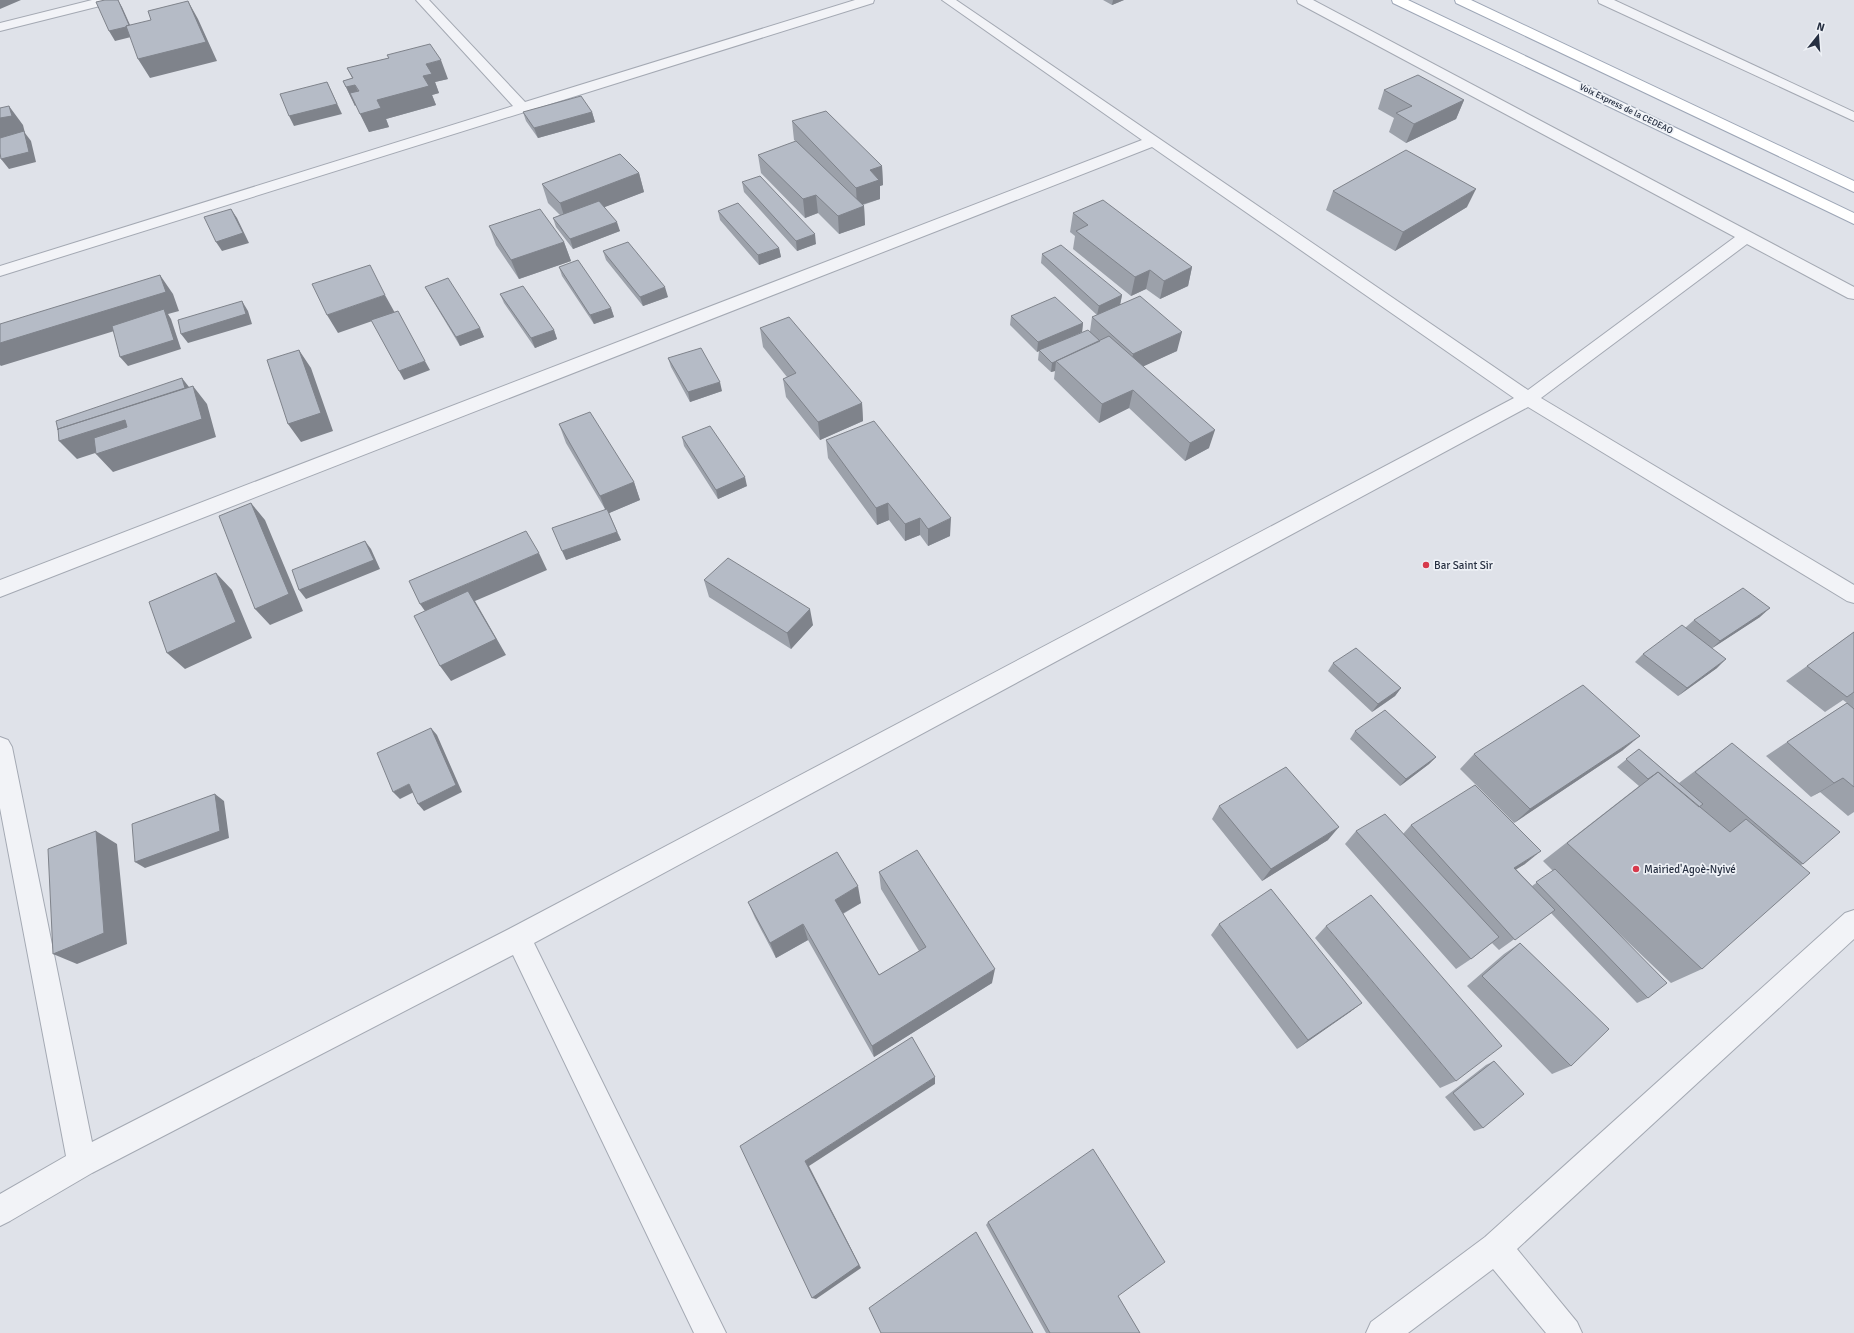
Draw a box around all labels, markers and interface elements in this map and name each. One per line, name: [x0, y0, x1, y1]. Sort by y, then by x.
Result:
north arrow: [1798, 16, 1838, 56]
text: N: [1815, 20, 1826, 34]
street label: Voix Express de la CEDEAO: [1577, 82, 1675, 136]
place label: Bar Saint Sir: [1434, 559, 1493, 572]
marker: Bar Saint Sir: [1421, 560, 1431, 570]
place label: Mairied'Agoè-Nyivé: [1644, 863, 1736, 876]
marker: Mairied'Agoè-Nyivé: [1631, 864, 1641, 874]

